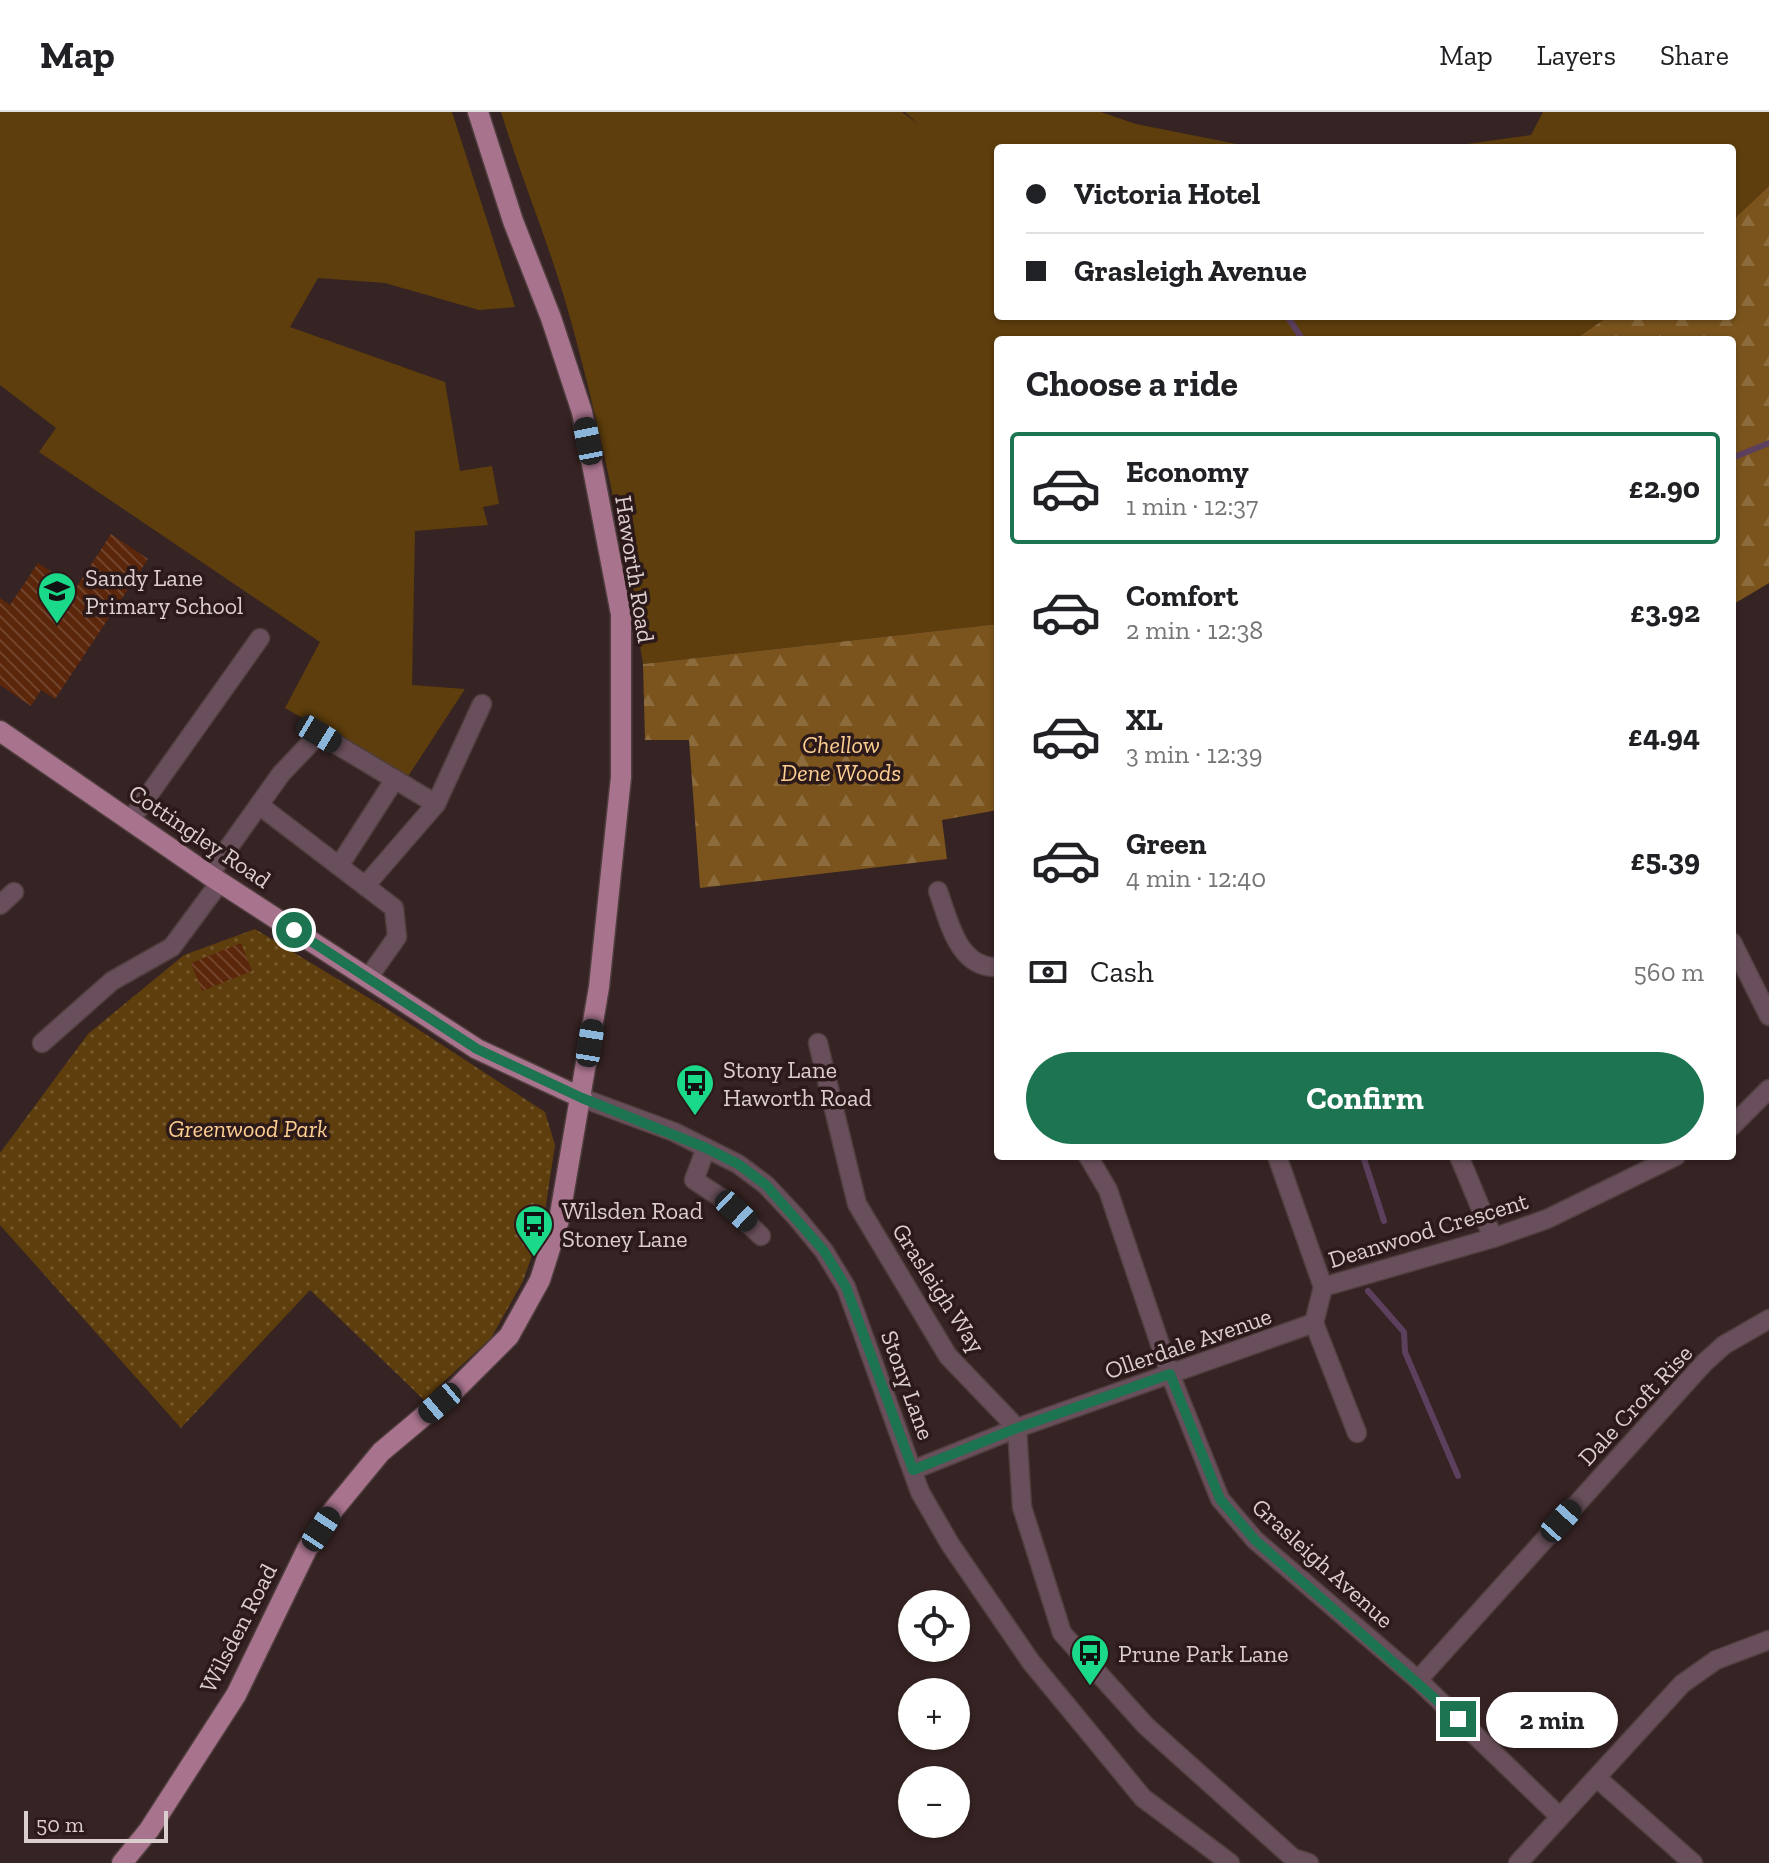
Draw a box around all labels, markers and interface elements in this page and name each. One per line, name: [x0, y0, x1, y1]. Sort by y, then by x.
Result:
text: Map: [40, 32, 115, 78]
text: Map: [1439, 39, 1493, 72]
text: Layers: [1537, 39, 1616, 72]
text: Share: [1660, 39, 1729, 72]
text: Victoria Hotel: [1074, 176, 1260, 212]
text: Grasleigh Avenue: [1074, 253, 1307, 289]
text: Choose a ride: [1026, 362, 1238, 405]
car: [572, 415, 604, 467]
icon: car: [1030, 452, 1102, 524]
text: Economy: [1126, 454, 1249, 490]
text: £2.90: [1629, 470, 1700, 506]
text: 1 min · 12:37: [1126, 490, 1258, 522]
street label: Haworth Road: [609, 493, 661, 645]
place label: Sandy Lane Primary School: [85, 563, 243, 620]
school or university icon: Sandy Lane Primary School: [36, 570, 78, 625]
icon: car: [1030, 576, 1102, 648]
text: Comfort: [1126, 578, 1238, 614]
text: £3.92: [1630, 594, 1700, 630]
text: 2 min · 12:38: [1126, 614, 1263, 646]
icon: car: [1030, 700, 1102, 772]
text: XL: [1126, 702, 1163, 738]
car: [292, 711, 346, 757]
text: £4.94: [1628, 718, 1700, 754]
park label: Chellow Dene Woods: [781, 730, 901, 787]
text: 3 min · 12:39: [1126, 738, 1262, 770]
street label: Cottingley Road: [123, 778, 277, 894]
icon: car: [1030, 824, 1102, 896]
text: Green: [1126, 826, 1206, 862]
text: £5.39: [1631, 842, 1700, 878]
text: 4 min · 12:40: [1126, 862, 1266, 894]
route start: [276, 912, 312, 948]
icon: cash: [1026, 950, 1070, 994]
text: Cash: [1090, 954, 1154, 990]
text: 560 m: [1634, 956, 1704, 988]
car: [574, 1017, 606, 1069]
button: Confirm: [1026, 1052, 1704, 1144]
place label: Stony Lane Haworth Road: [723, 1055, 872, 1112]
bus stop icon: Stony Lane Haworth Road: [674, 1062, 716, 1117]
park label: Greenwood Park: [168, 1114, 328, 1143]
car: [710, 1186, 762, 1236]
street label: Deanwood Crescent: [1325, 1186, 1531, 1274]
place label: Wilsden Road Stoney Lane: [562, 1196, 703, 1253]
bus stop icon: Wilsden Road Stoney Lane: [513, 1203, 555, 1258]
street label: Grasleigh Way: [886, 1218, 992, 1359]
street label: Ollerdale Avenue: [1101, 1301, 1275, 1385]
street label: Stony Lane: [875, 1326, 941, 1444]
street label: Dale Croft Rise: [1572, 1339, 1698, 1471]
car: [414, 1378, 466, 1428]
street label: Grasleigh Avenue: [1246, 1492, 1400, 1634]
car: [1536, 1495, 1586, 1547]
car: [298, 1502, 344, 1556]
street label: Wilsden Road: [193, 1559, 283, 1697]
map controls: [898, 1590, 970, 1838]
button: locate: [898, 1590, 970, 1662]
bus stop icon: Prune Park Lane: [1069, 1632, 1111, 1687]
place label: Prune Park Lane: [1118, 1639, 1289, 1668]
button: +: [898, 1678, 970, 1750]
callout: 2 min: [1486, 1691, 1618, 1747]
route end: [1440, 1701, 1476, 1737]
text: 2 min: [1520, 1704, 1584, 1736]
button: −: [898, 1766, 970, 1838]
scale bar: [24, 1807, 168, 1843]
text: 50 m: [36, 1811, 84, 1838]

